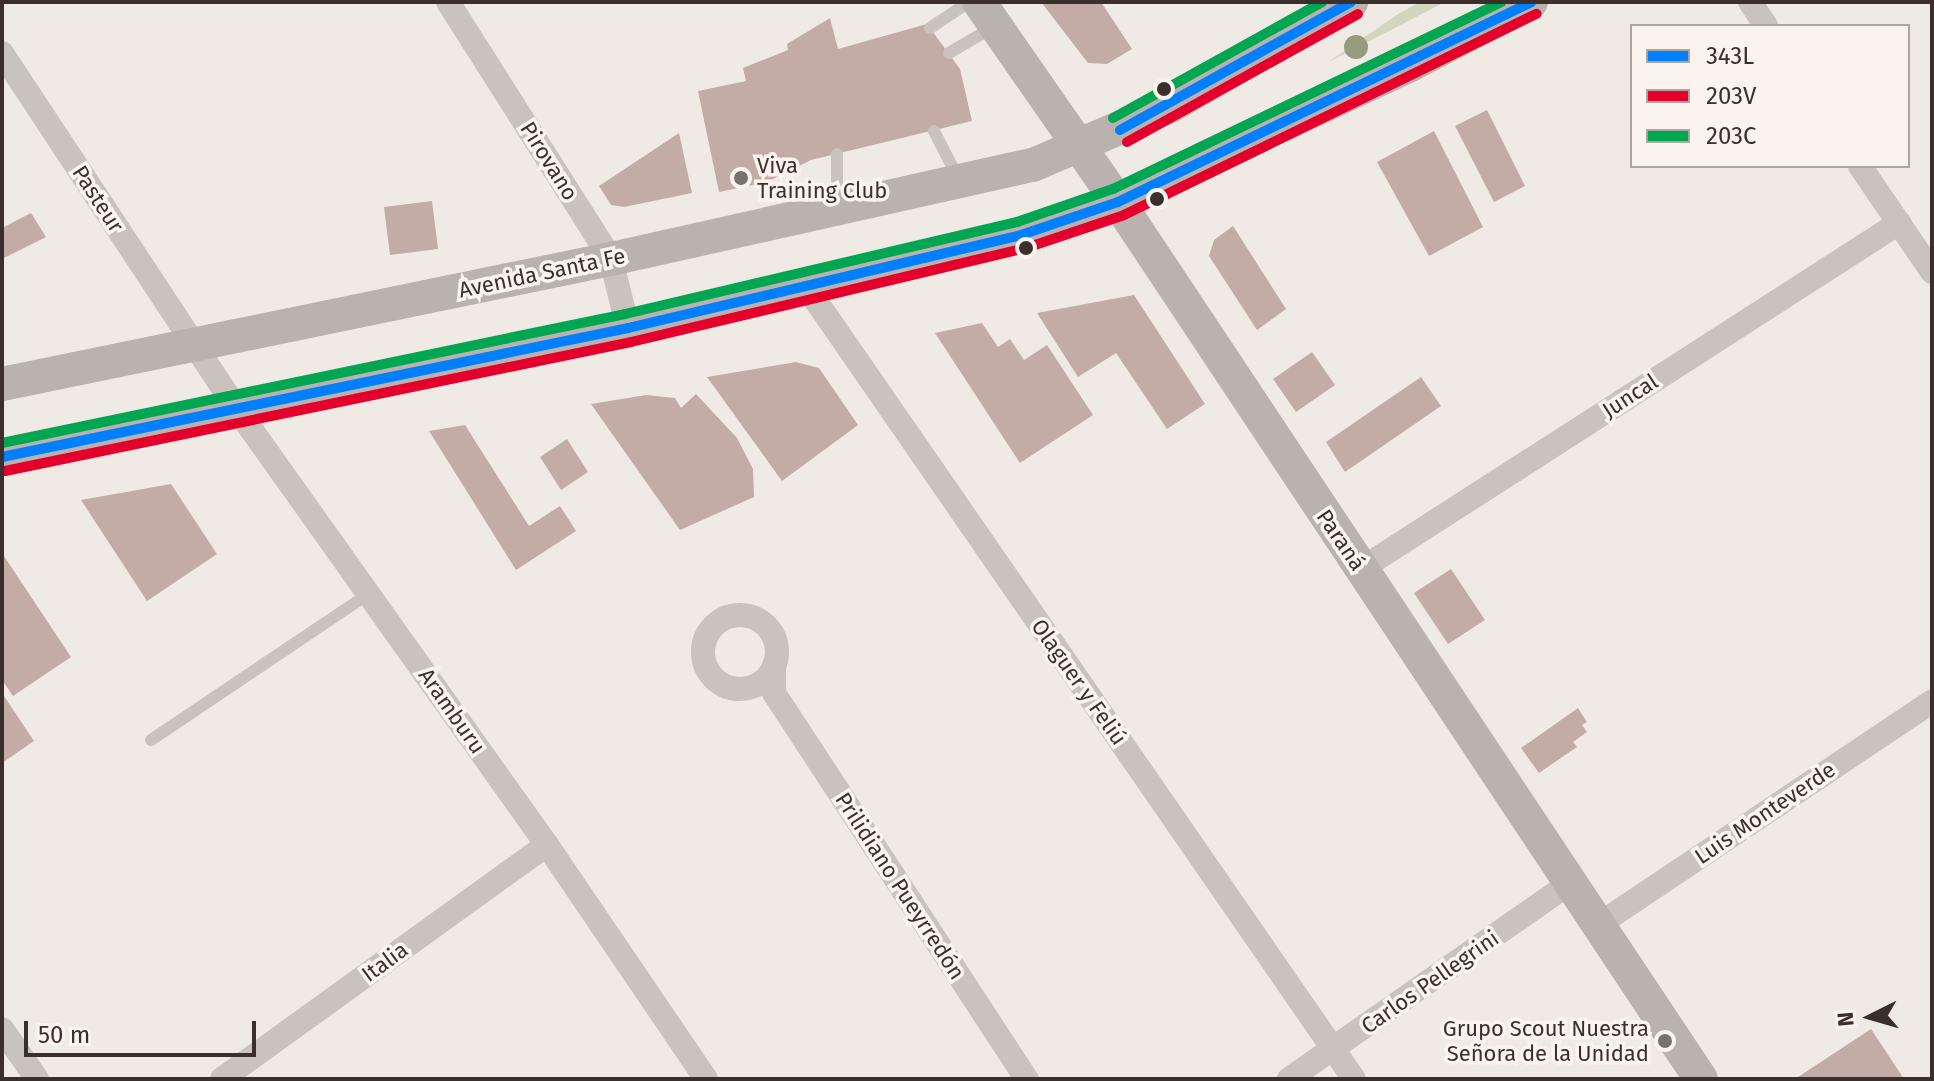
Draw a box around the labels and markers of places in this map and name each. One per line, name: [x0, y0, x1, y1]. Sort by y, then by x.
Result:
unlabelled marker: [1156, 81, 1172, 97]
place label: Viva Training Club: [757, 152, 887, 204]
marker: Viva Training Club: [732, 169, 750, 187]
unlabelled marker: [1149, 191, 1165, 207]
unlabelled marker: [1018, 240, 1034, 256]
place label: Grupo Scout Nuestra Señora de la Unidad: [1443, 1015, 1649, 1066]
marker: Grupo Scout Nuestra Señora de la Unidad: [1656, 1032, 1674, 1050]

